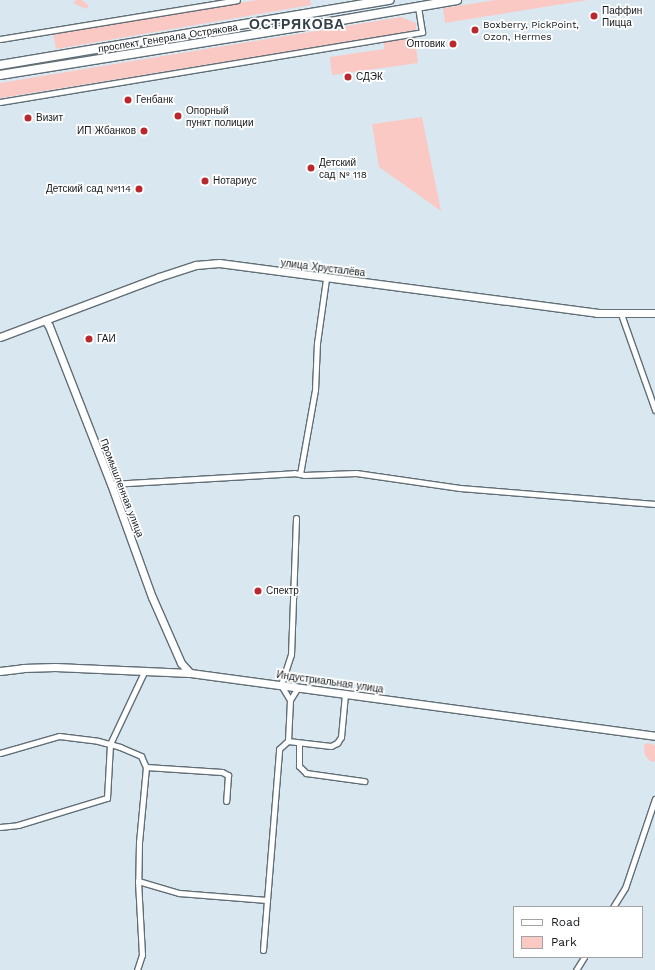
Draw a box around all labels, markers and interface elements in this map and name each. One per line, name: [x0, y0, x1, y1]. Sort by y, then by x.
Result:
place label: Паффин Пицца: [602, 4, 642, 28]
marker: Паффин Пицца: [589, 11, 599, 21]
district label: ОСТРЯКОВА: [249, 16, 345, 32]
place label: Boxberry, PickPoint, Ozon, Hermes: [483, 18, 579, 42]
street label: проспект Генерала Острякова: [97, 21, 239, 55]
marker: Boxberry, PickPoint, Ozon, Hermes: [470, 25, 480, 35]
place label: Оптовик: [407, 38, 445, 50]
marker: Оптовик: [448, 39, 458, 49]
place label: СДЭК: [356, 71, 383, 83]
marker: СДЭК: [343, 72, 353, 82]
place label: Генбанк: [136, 94, 173, 106]
marker: Генбанк: [123, 95, 133, 105]
place label: Опорный пункт полиции: [186, 104, 253, 128]
marker: Опорный пункт полиции: [173, 111, 183, 121]
place label: Визит: [36, 112, 63, 124]
marker: Визит: [23, 113, 33, 123]
place label: ИП Жбанков: [77, 125, 136, 137]
marker: ИП Жбанков: [139, 126, 149, 136]
place label: Детский сад № 118: [319, 156, 367, 180]
marker: Детский сад № 118: [306, 163, 316, 173]
place label: Нотариус: [213, 175, 257, 187]
marker: Нотариус: [200, 176, 210, 186]
place label: Детский сад №114: [46, 183, 131, 195]
marker: Детский сад №114: [134, 184, 144, 194]
street label: улица Хрусталёва: [280, 257, 366, 279]
place label: ГАИ: [97, 333, 116, 345]
marker: ГАИ: [84, 334, 94, 344]
street label: Промышленная улица: [98, 437, 146, 539]
place label: Спектр: [266, 585, 299, 597]
marker: Спектр: [253, 586, 263, 596]
street label: Индустриальная улица: [276, 669, 384, 695]
legend: [513, 906, 643, 958]
text: Road: [551, 915, 580, 929]
text: Park: [551, 935, 577, 949]

